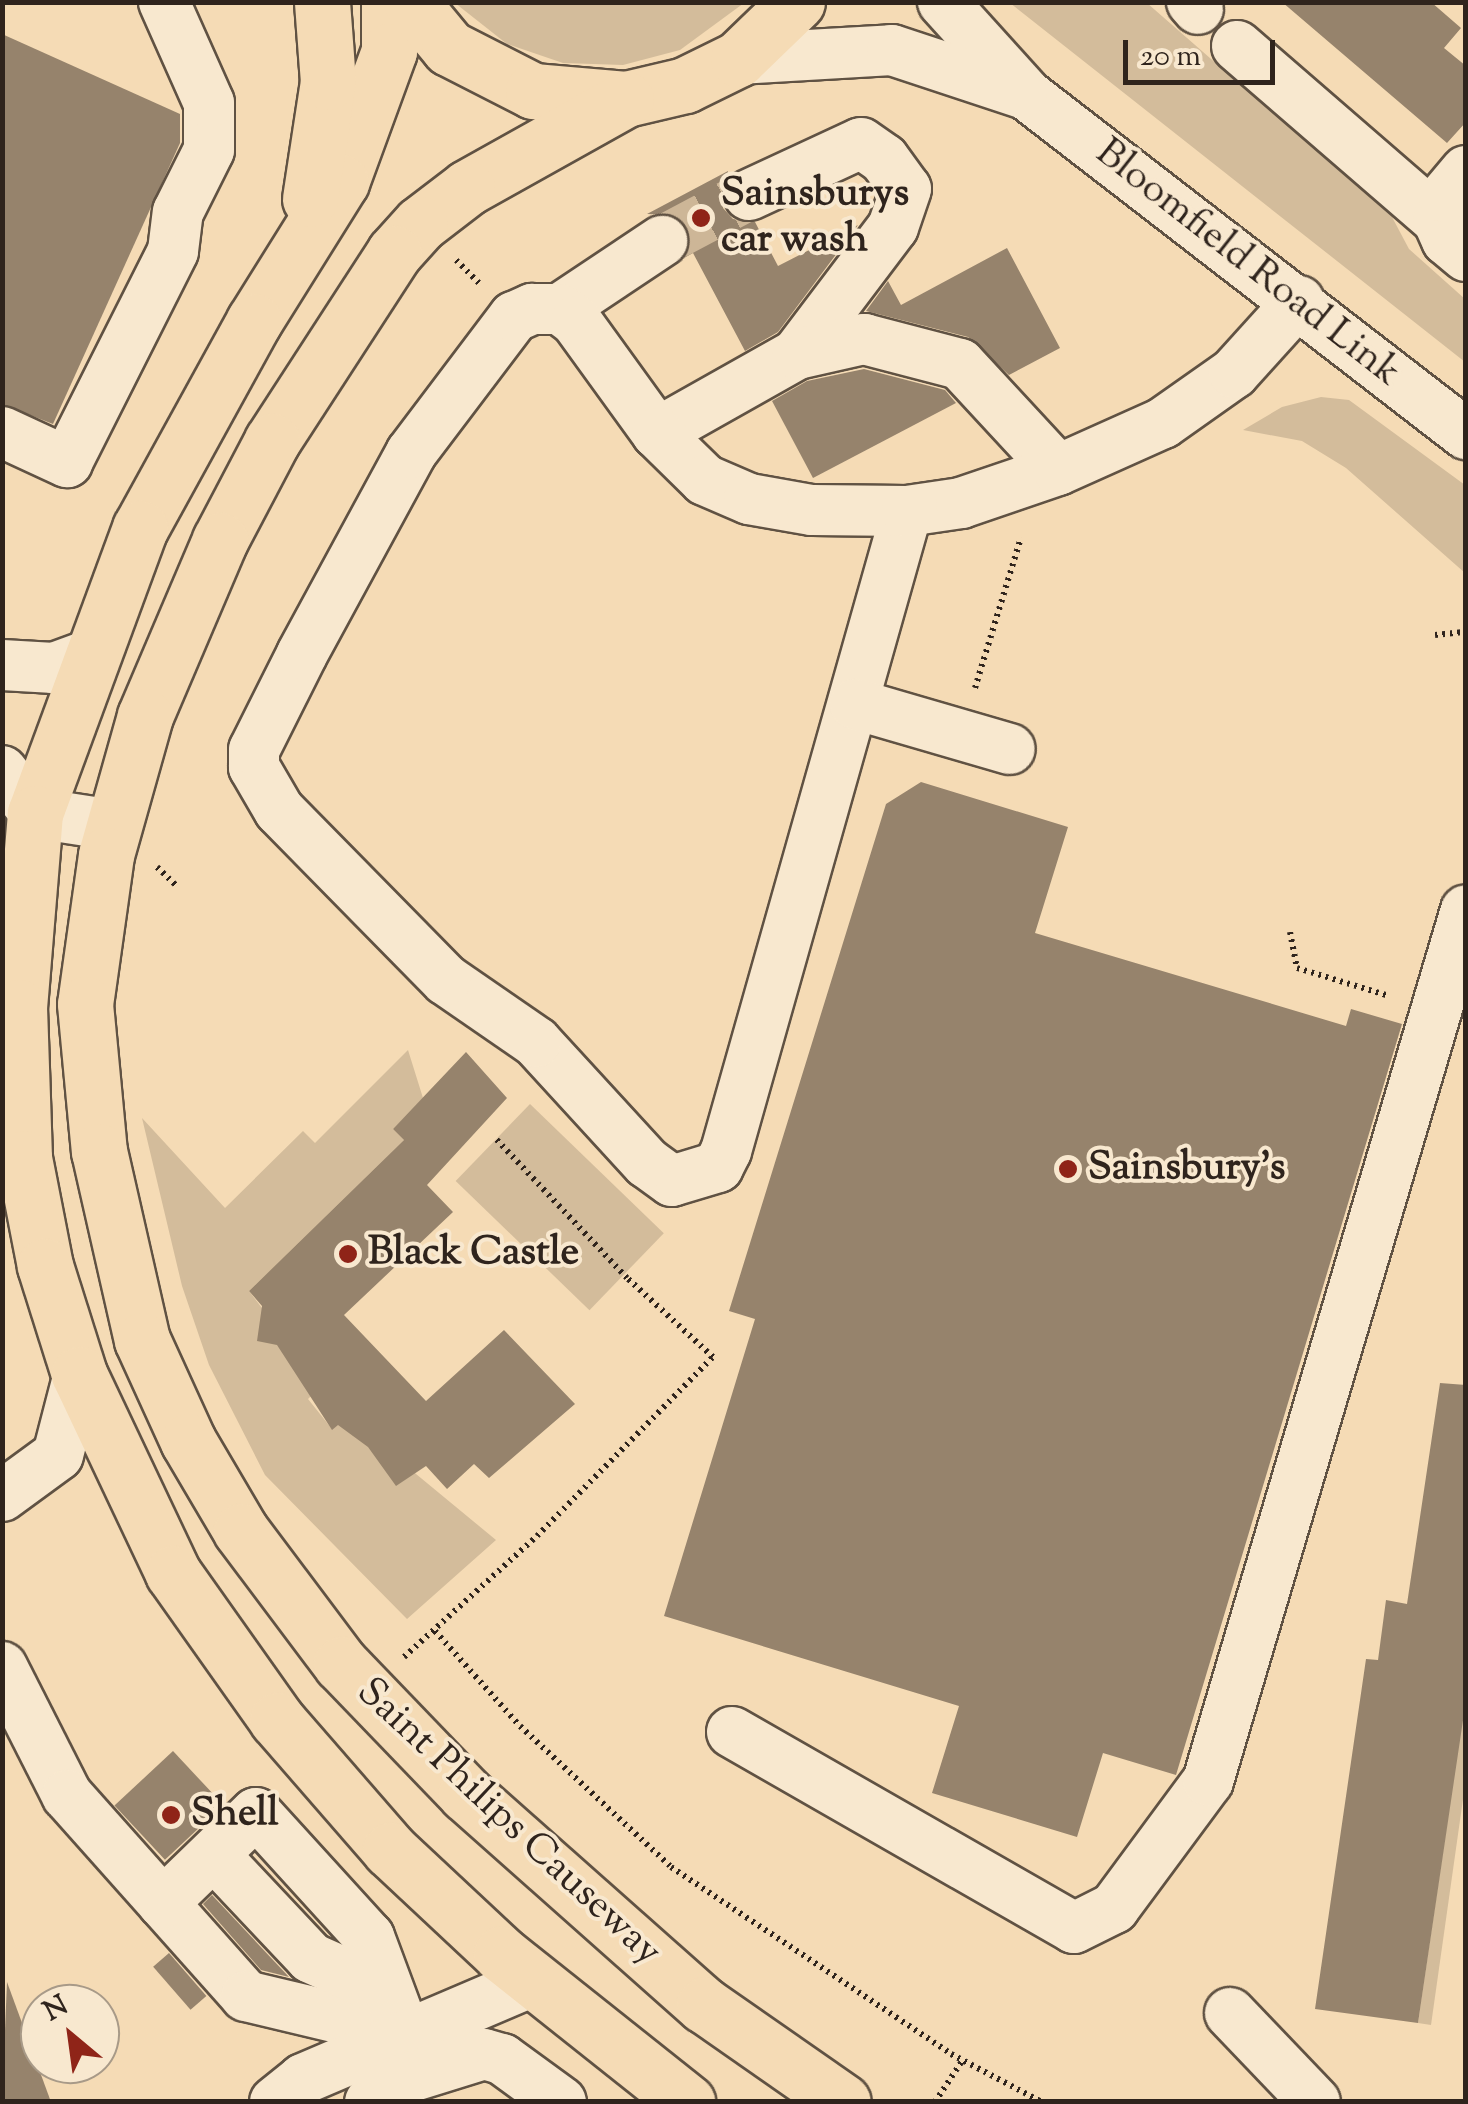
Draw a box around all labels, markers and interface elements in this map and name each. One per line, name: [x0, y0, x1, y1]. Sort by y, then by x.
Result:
scale bar: [1128, 20, 1280, 82]
text: 20 m: [1140, 36, 1201, 79]
street label: Bloomfield Road Link: [1085, 130, 1409, 398]
place label: Sainsburys car wash: [721, 171, 909, 265]
marker: Sainsburys car wash: [690, 207, 712, 229]
place label: Sainsbury's: [1088, 1145, 1286, 1193]
marker: Sainsbury's: [1057, 1158, 1079, 1180]
place label: Black Castle: [368, 1230, 579, 1278]
marker: Black Castle: [337, 1243, 359, 1265]
street label: Saint Philips Causeway: [346, 1669, 670, 1977]
place label: Shell: [191, 1791, 279, 1839]
marker: Shell: [160, 1804, 182, 1826]
north arrow: [20, 1984, 120, 2084]
text: N: [37, 1987, 76, 2032]

